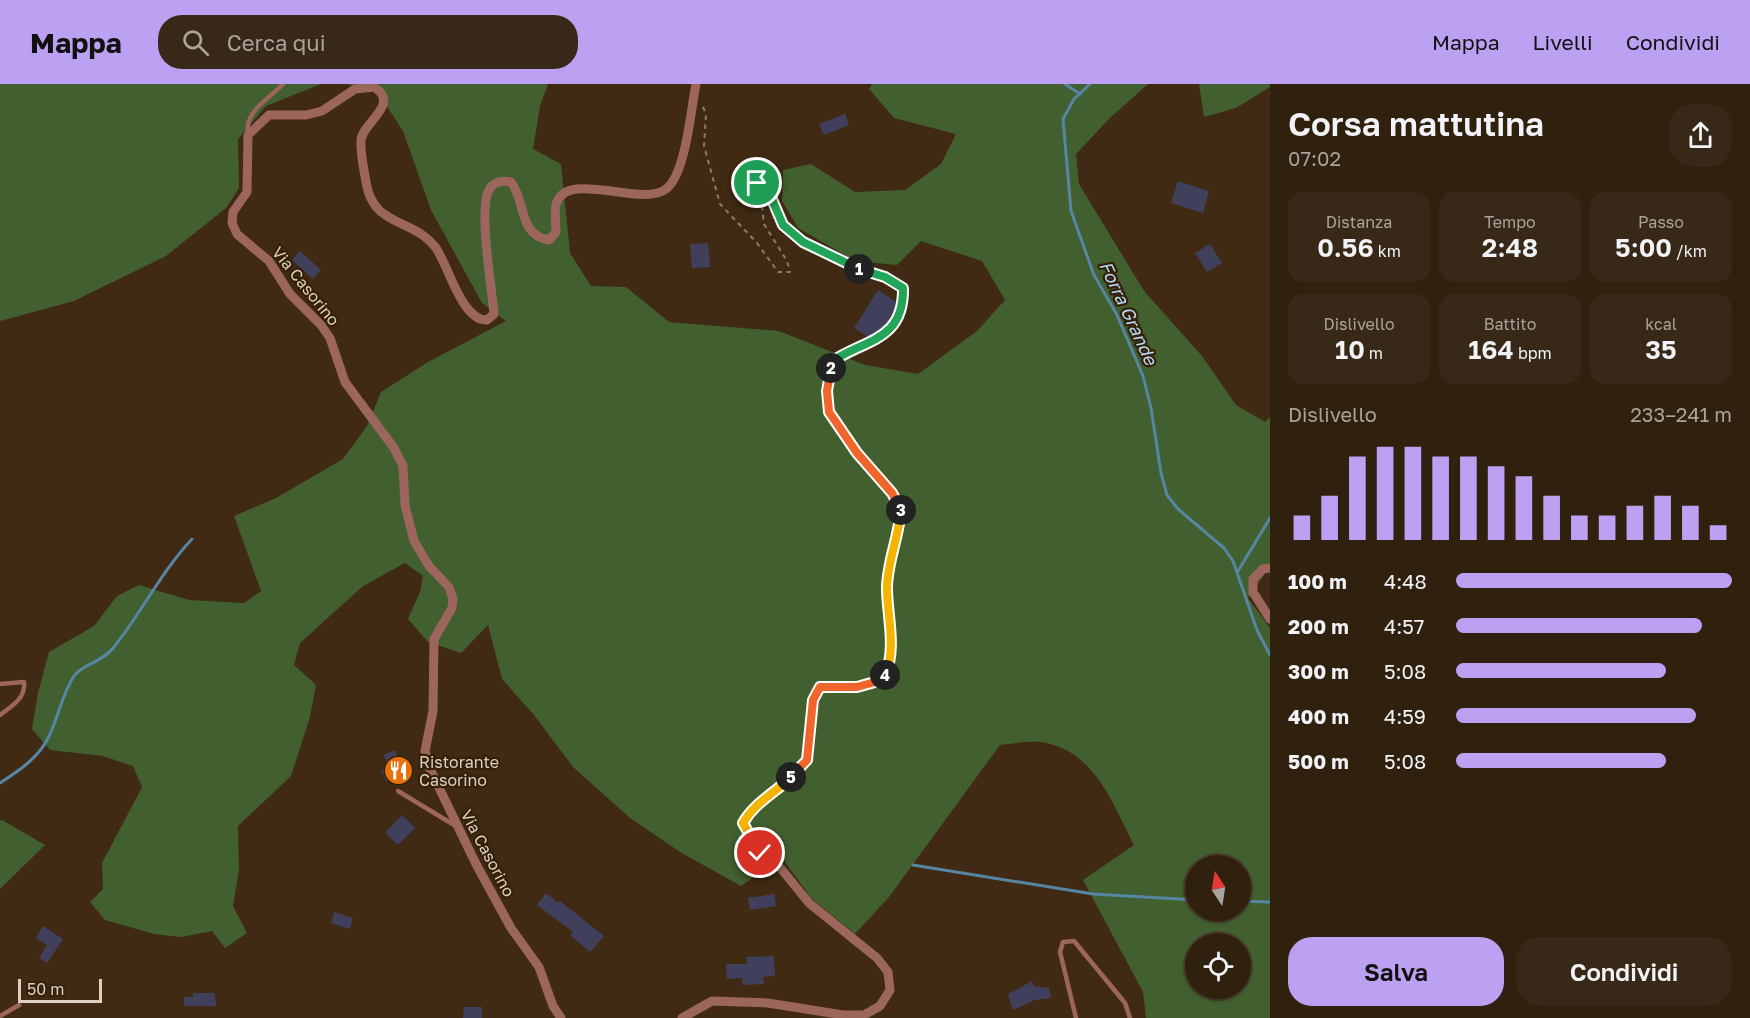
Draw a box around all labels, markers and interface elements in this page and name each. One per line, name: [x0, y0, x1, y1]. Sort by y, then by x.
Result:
search box: [158, 15, 578, 69]
text: Mappa: [30, 26, 122, 59]
icon: search: [179, 26, 212, 59]
text: Cerca qui: [227, 29, 326, 56]
text: Mappa: [1432, 29, 1500, 55]
text: Livelli: [1533, 29, 1593, 55]
text: Condividi: [1626, 29, 1720, 55]
text: Corsa mattutina: [1288, 104, 1544, 143]
button: share: [1669, 104, 1732, 167]
text: 07:02: [1288, 146, 1341, 170]
pin: [731, 157, 782, 208]
icon: arrive: [740, 166, 773, 199]
text: Distanza: [1326, 212, 1392, 232]
text: Tempo: [1484, 212, 1536, 232]
text: Passo: [1638, 212, 1684, 232]
text: 0.56: [1317, 232, 1374, 263]
text: 2:48: [1482, 232, 1538, 263]
text: 5:00: [1615, 232, 1672, 263]
text: km: [1374, 241, 1401, 261]
text: /km: [1672, 241, 1707, 261]
street label: Via Casorino: [268, 242, 344, 330]
pin: 1: [844, 254, 874, 284]
water label: Forra Grande: [1095, 257, 1163, 369]
text: 1: [855, 259, 863, 279]
text: Dislivello: [1324, 314, 1394, 334]
text: Battito: [1484, 314, 1536, 334]
text: kcal: [1645, 314, 1677, 334]
text: 10: [1335, 334, 1365, 365]
text: 164: [1468, 334, 1514, 365]
text: 35: [1645, 334, 1677, 365]
text: m: [1365, 343, 1383, 363]
text: bpm: [1514, 343, 1552, 363]
pin: 2: [816, 353, 846, 383]
text: 2: [826, 358, 836, 378]
text: Dislivello: [1288, 402, 1377, 426]
text: 233–241 m: [1630, 402, 1732, 426]
pin: 3: [886, 495, 916, 525]
text: 3: [896, 500, 906, 520]
text: 100 m: [1288, 569, 1347, 593]
text: 4:48: [1384, 569, 1427, 593]
text: 200 m: [1288, 614, 1349, 638]
text: 4:57: [1384, 614, 1424, 638]
text: 300 m: [1288, 659, 1349, 683]
text: 5:08: [1384, 659, 1426, 683]
pin: 4: [870, 660, 900, 690]
text: 4: [880, 665, 890, 685]
text: 400 m: [1288, 704, 1349, 728]
text: 4:59: [1384, 704, 1426, 728]
text: 500 m: [1288, 749, 1349, 773]
text: 5:08: [1384, 749, 1426, 773]
place label: Ristorante Casorino: [419, 752, 499, 790]
restaurant icon: Ristorante Casorino: [382, 755, 414, 787]
pin: 5: [776, 762, 806, 792]
text: 5: [786, 767, 796, 787]
street label: Via Casorino: [457, 806, 519, 900]
pin: [734, 827, 785, 878]
icon: check: [743, 836, 776, 869]
north arrow: [1185, 855, 1251, 921]
map controls: [1185, 855, 1251, 999]
button: locate: [1185, 933, 1251, 999]
button: Salva: [1288, 937, 1504, 1006]
button: Condividi: [1516, 937, 1732, 1006]
scale bar: [18, 976, 102, 1004]
text: 50 m: [27, 979, 64, 999]

